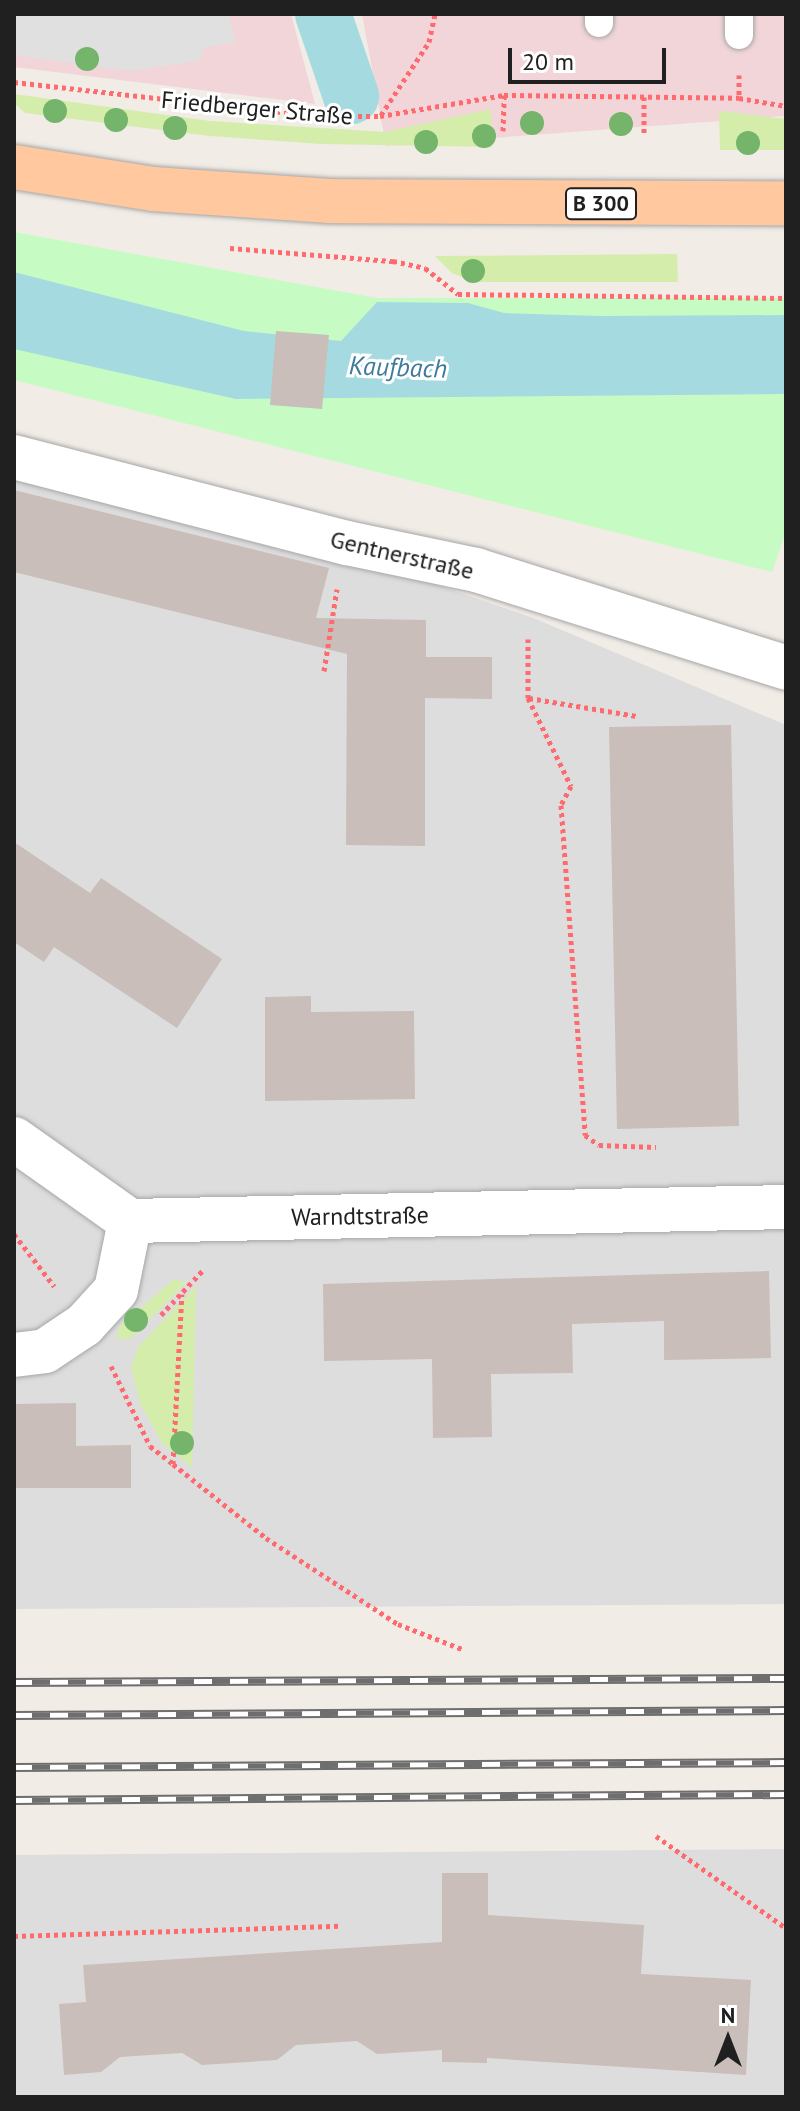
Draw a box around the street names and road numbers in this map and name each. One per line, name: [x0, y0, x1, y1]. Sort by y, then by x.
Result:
street label: Friedberger Straße: [160, 85, 354, 131]
road number: B 300: [565, 186, 637, 222]
street label: Gentnerstraße: [327, 525, 477, 585]
street label: Warndtstraße: [291, 1200, 429, 1232]

